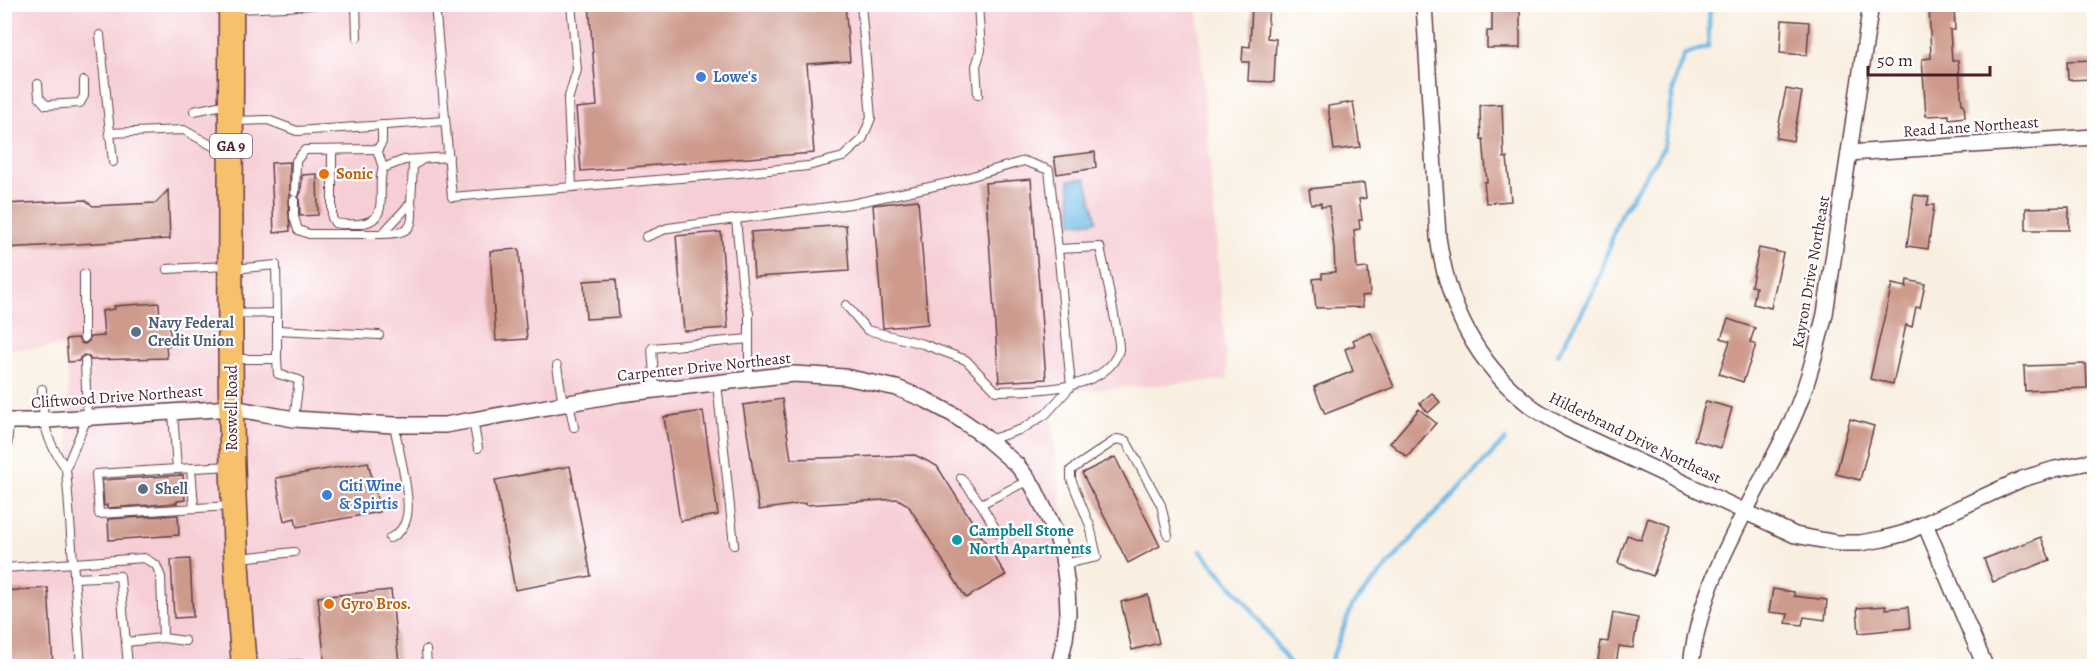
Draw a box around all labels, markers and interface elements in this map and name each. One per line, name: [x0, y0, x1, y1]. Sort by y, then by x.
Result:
scale bar: [1868, 39, 1990, 77]
text: 50 m: [1877, 48, 1913, 72]
place label: Lowe's: [713, 66, 757, 88]
marker: Lowe's: [694, 70, 708, 84]
street label: Read Lane Northeast: [1902, 111, 2040, 143]
road number: GA 9: [210, 134, 252, 158]
place label: Sonic: [336, 163, 373, 185]
marker: Sonic: [317, 167, 331, 181]
street label: Kayron Drive Northeast: [1787, 194, 1835, 350]
place label: Navy Federal Credit Union: [148, 312, 235, 352]
marker: Navy Federal Credit Union: [129, 325, 143, 339]
street label: Carpenter Drive Northeast: [616, 347, 792, 387]
street label: Roswell Road: [221, 365, 243, 451]
street label: Cliftwood Drive Northeast: [30, 380, 204, 414]
street label: Hilderbrand Drive Northeast: [1545, 387, 1725, 489]
place label: Citi Wine & Spirtis: [339, 475, 402, 515]
place label: Shell: [155, 478, 189, 500]
marker: Shell: [136, 482, 150, 496]
marker: Citi Wine & Spirtis: [320, 488, 334, 502]
place label: Campbell Stone North Apartments: [969, 520, 1091, 560]
marker: Campbell Stone North Apartments: [950, 533, 964, 547]
place label: Gyro Bros.: [341, 593, 411, 615]
marker: Gyro Bros.: [322, 597, 336, 611]

